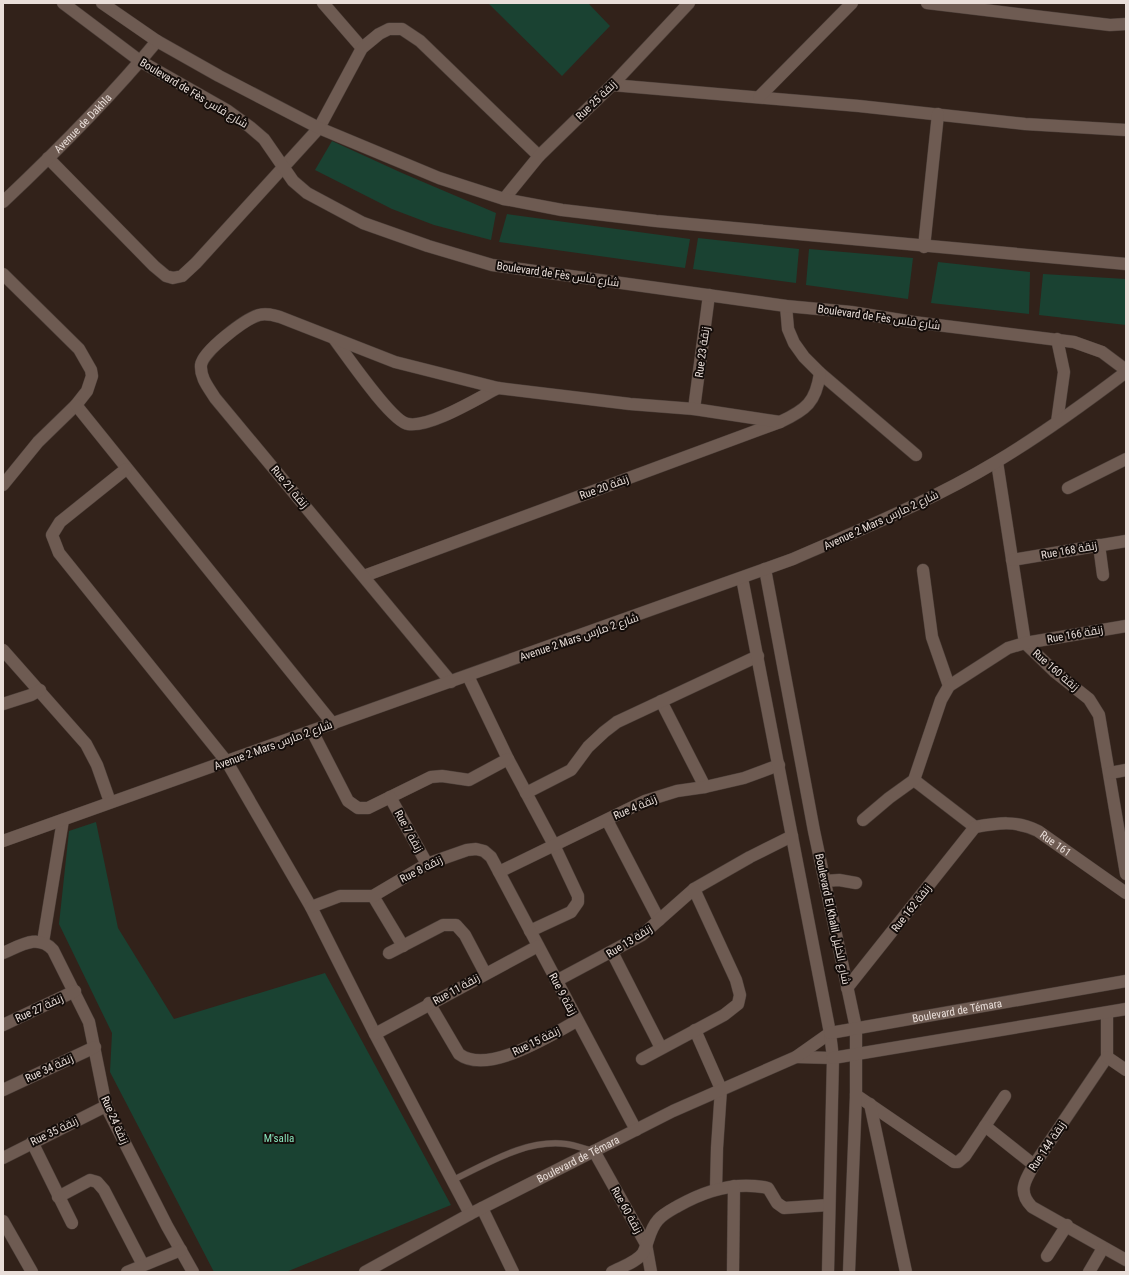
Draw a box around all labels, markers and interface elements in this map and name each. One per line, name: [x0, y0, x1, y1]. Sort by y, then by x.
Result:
street label: Boulevard de Fès شارع فاس: [137, 56, 250, 132]
street label: Rue 25 زنقة: [573, 78, 619, 123]
street label: Avenue de Dakhla: [52, 91, 114, 156]
street label: Boulevard de Fès شارع فاس: [496, 259, 620, 291]
street label: Boulevard de Fès شارع فاس: [817, 302, 941, 334]
street label: Rue 23 زنقة: [692, 326, 713, 378]
street label: Rue 21 زنقة: [268, 463, 311, 511]
street label: Rue 20 زنقة: [578, 473, 631, 502]
street label: Avenue 2 Mars شارع 2 مارس: [822, 488, 941, 554]
street label: Rue 168 زنقة: [1040, 539, 1098, 562]
street label: Avenue 2 Mars شارع 2 مارس: [518, 611, 641, 665]
street label: Rue 166 زنقة: [1046, 623, 1104, 646]
street label: Rue 160 زنقة: [1030, 647, 1081, 694]
street label: Avenue 2 Mars شارع 2 مارس: [212, 718, 334, 774]
street label: Rue 4 زنقة: [611, 792, 659, 822]
street label: Rue 7 زنقة: [392, 808, 425, 855]
street label: Rue 161: [1037, 828, 1073, 859]
street label: Boulevard El Khalil شارع الخليل: [811, 852, 853, 986]
street label: Rue 8 زنقة: [398, 853, 445, 886]
street label: Rue 162 زنقة: [889, 882, 934, 935]
street label: Rue 13 زنقة: [604, 922, 655, 961]
street label: Rue 11 زنقة: [431, 971, 482, 1008]
street label: Rue 9 زنقة: [546, 971, 579, 1018]
street label: Rue 27 زنقة: [13, 992, 65, 1025]
street label: Boulevard de Témara: [911, 997, 1003, 1025]
street label: Rue 15 زنقة: [510, 1024, 562, 1059]
street label: Rue 34 زنقة: [23, 1052, 75, 1085]
street label: Rue 24 زنقة: [98, 1094, 131, 1146]
street label: Rue 35 زنقة: [28, 1114, 80, 1149]
street label: Rue 144 زنقة: [1026, 1119, 1069, 1173]
park label: M'salla: [264, 1132, 294, 1145]
street label: Boulevard de Témara: [535, 1133, 622, 1186]
street label: Rue 60 زنقة: [608, 1185, 645, 1236]

